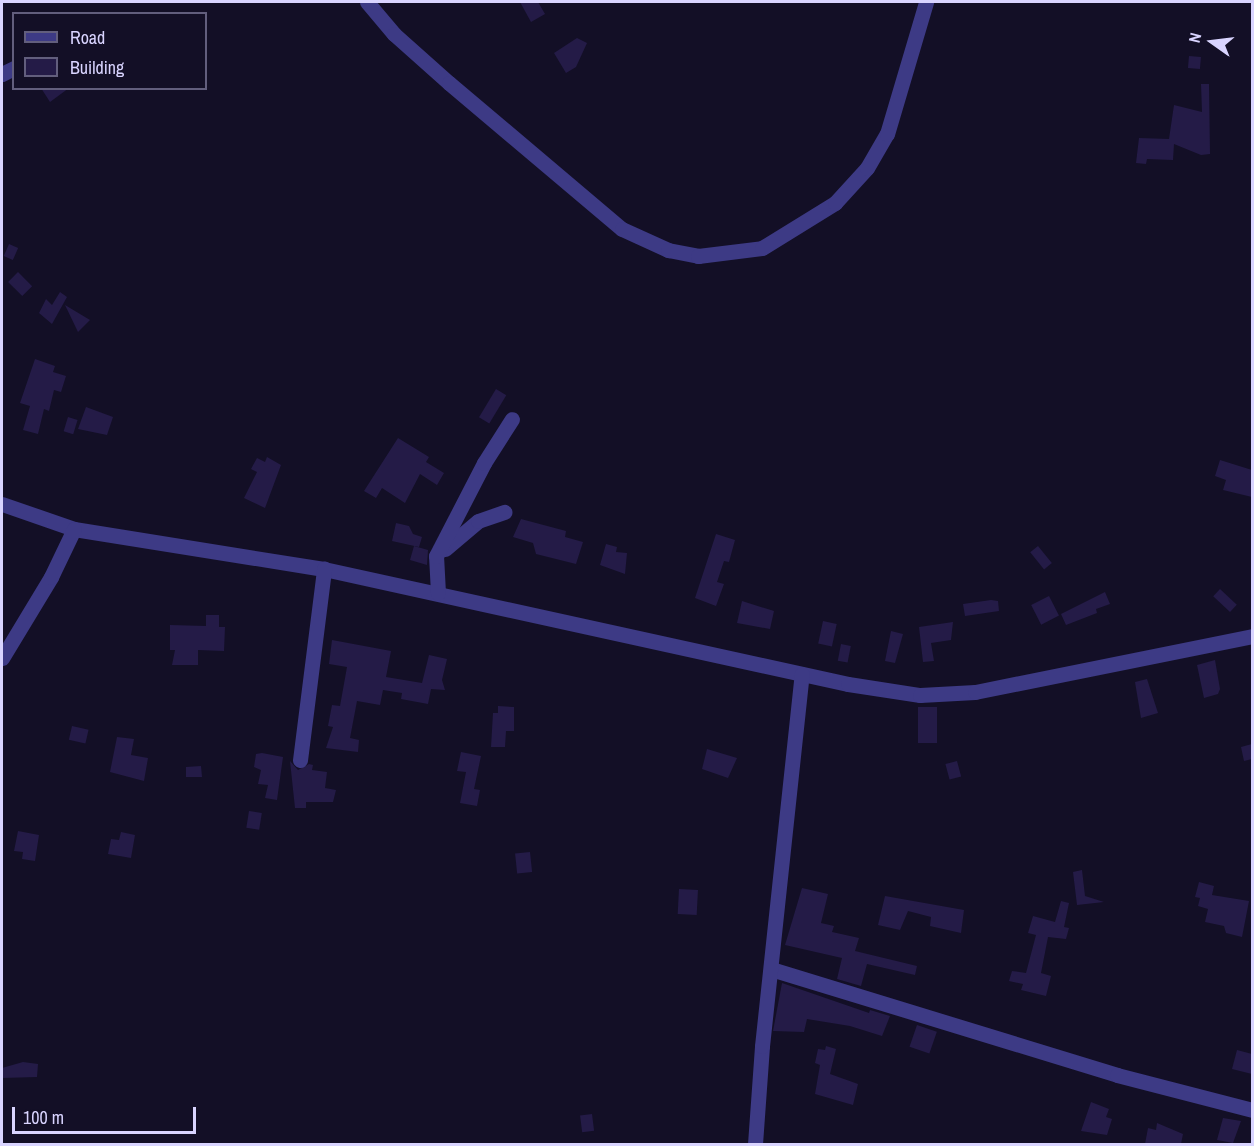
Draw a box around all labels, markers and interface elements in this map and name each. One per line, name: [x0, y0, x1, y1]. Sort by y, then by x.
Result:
legend: [12, 12, 207, 90]
north arrow: [1182, 12, 1242, 72]
text: Road: [70, 25, 105, 50]
text: N: [1183, 30, 1206, 45]
text: Building: [70, 55, 124, 80]
scale bar: [15, 1095, 200, 1133]
text: 100 m: [23, 1105, 64, 1130]

